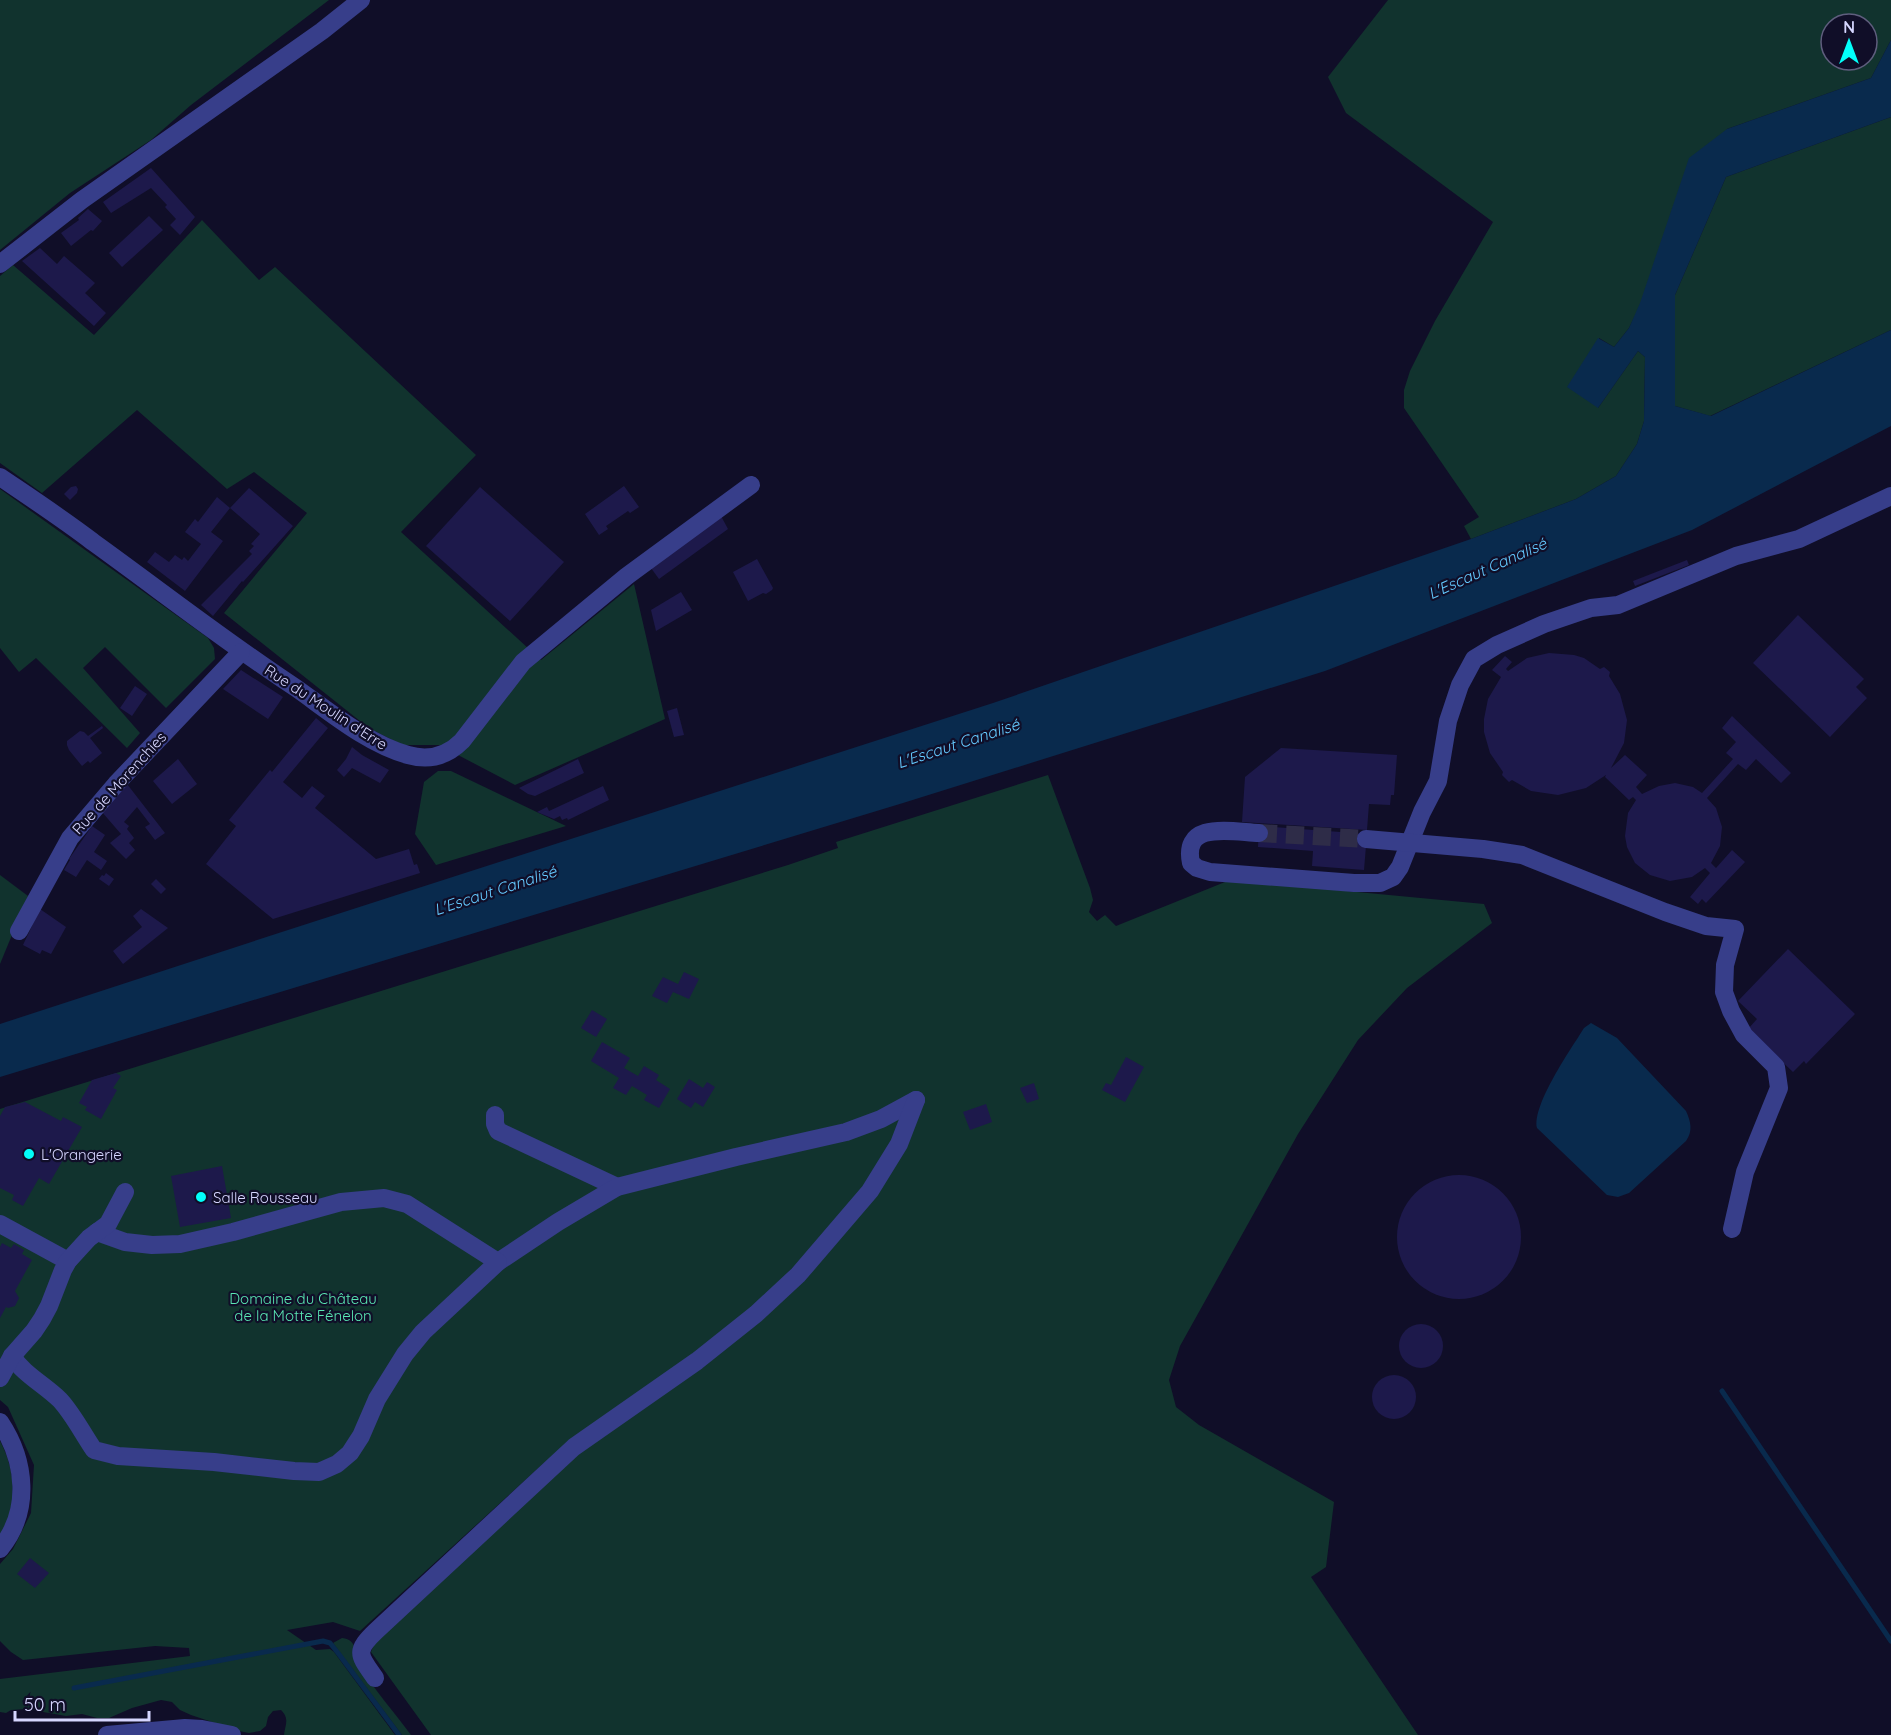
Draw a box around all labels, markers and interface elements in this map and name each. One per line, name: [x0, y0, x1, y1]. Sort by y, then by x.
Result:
north arrow: [1819, 12, 1879, 72]
text: N: [1843, 17, 1855, 37]
water label: L'Escaut Canalisé: [1425, 533, 1550, 603]
street label: Rue du Moulin d'Erre: [261, 660, 391, 754]
water label: L'Escaut Canalisé: [894, 713, 1023, 772]
street label: Rue de Morenchies: [68, 728, 170, 838]
water label: L'Escaut Canalisé: [431, 860, 560, 919]
place label: L'Orangerie: [41, 1145, 122, 1164]
marker: L'Orangerie: [22, 1147, 36, 1161]
place label: Salle Rousseau: [213, 1188, 318, 1207]
marker: Salle Rousseau: [194, 1190, 208, 1204]
park label: Domaine du Château de la Motte Fénelon: [229, 1289, 377, 1325]
scale bar: [15, 1684, 148, 1722]
text: 50 m: [24, 1693, 66, 1716]

